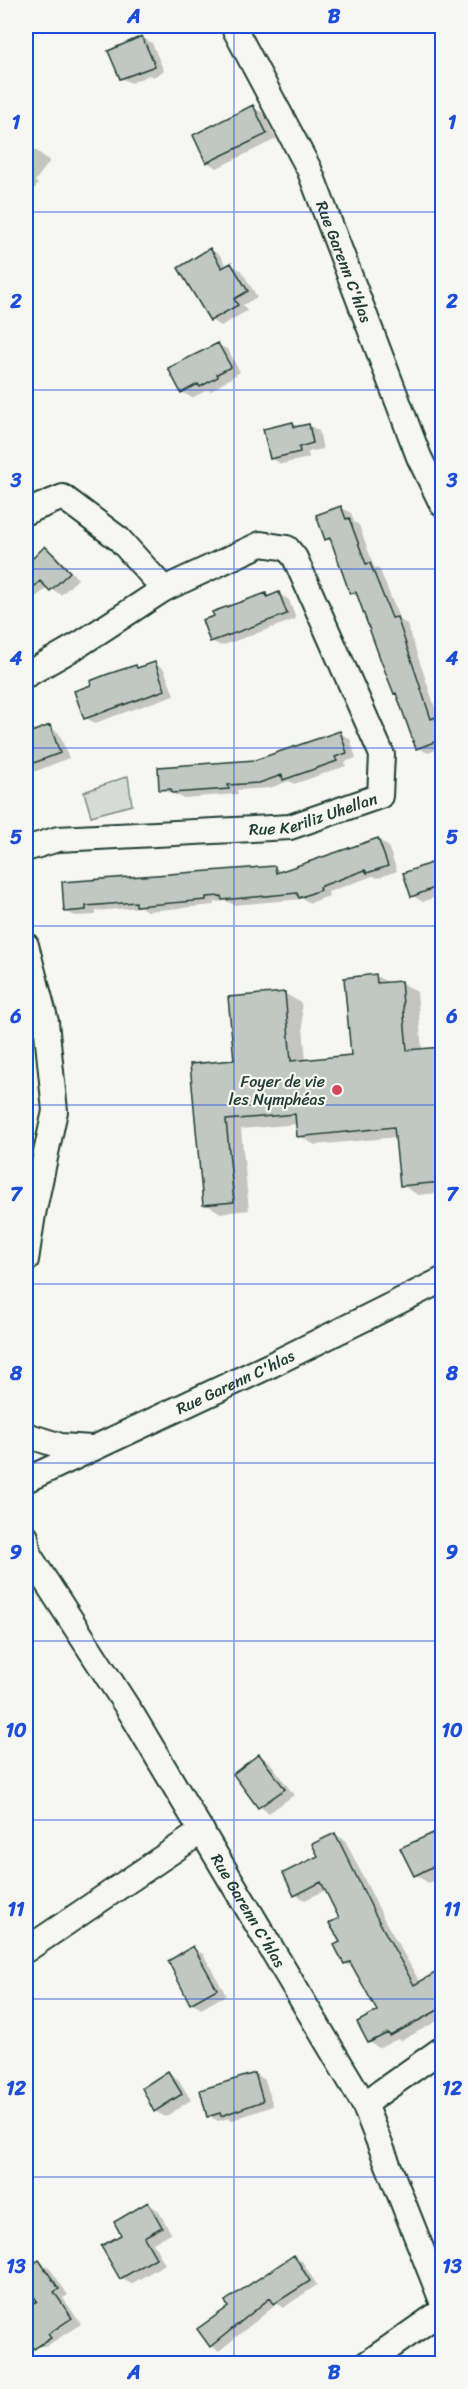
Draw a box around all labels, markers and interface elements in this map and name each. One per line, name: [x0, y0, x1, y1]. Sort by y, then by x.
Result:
text: A: [126, 0, 141, 34]
text: B: [328, 0, 341, 34]
text: 1: [12, 105, 21, 140]
text: 1: [448, 105, 457, 140]
street label: Rue Garenn C'hlas: [308, 196, 381, 327]
text: 2: [9, 284, 22, 319]
text: 2: [445, 284, 458, 319]
text: 3: [10, 463, 22, 498]
text: 3: [446, 463, 458, 498]
text: 4: [9, 641, 23, 676]
text: 4: [445, 641, 459, 676]
street label: Rue Keriliz Uhellan: [248, 783, 381, 844]
text: 5: [10, 820, 22, 855]
text: 5: [446, 820, 458, 855]
text: 6: [9, 999, 22, 1034]
text: 6: [445, 999, 458, 1034]
place label: Foyer de vie les Nymphéas: [229, 1067, 326, 1114]
marker: Foyer de vie les Nymphéas: [330, 1083, 344, 1097]
text: 7: [10, 1177, 23, 1212]
text: 7: [446, 1177, 459, 1212]
street label: Rue Garenn C'hlas: [171, 1341, 300, 1422]
text: 8: [9, 1356, 23, 1391]
text: 8: [445, 1356, 459, 1391]
text: 9: [10, 1535, 22, 1570]
text: 9: [446, 1535, 458, 1570]
text: 10: [5, 1713, 27, 1748]
text: 10: [441, 1713, 463, 1748]
street label: Rue Garenn C'hlas: [203, 1848, 294, 1973]
text: 11: [7, 1892, 25, 1927]
text: 11: [443, 1892, 461, 1927]
text: 12: [6, 2071, 27, 2106]
text: 12: [442, 2071, 463, 2106]
text: 13: [6, 2249, 26, 2284]
text: 13: [442, 2249, 462, 2284]
text: A: [126, 2355, 141, 2389]
text: B: [328, 2355, 341, 2389]

